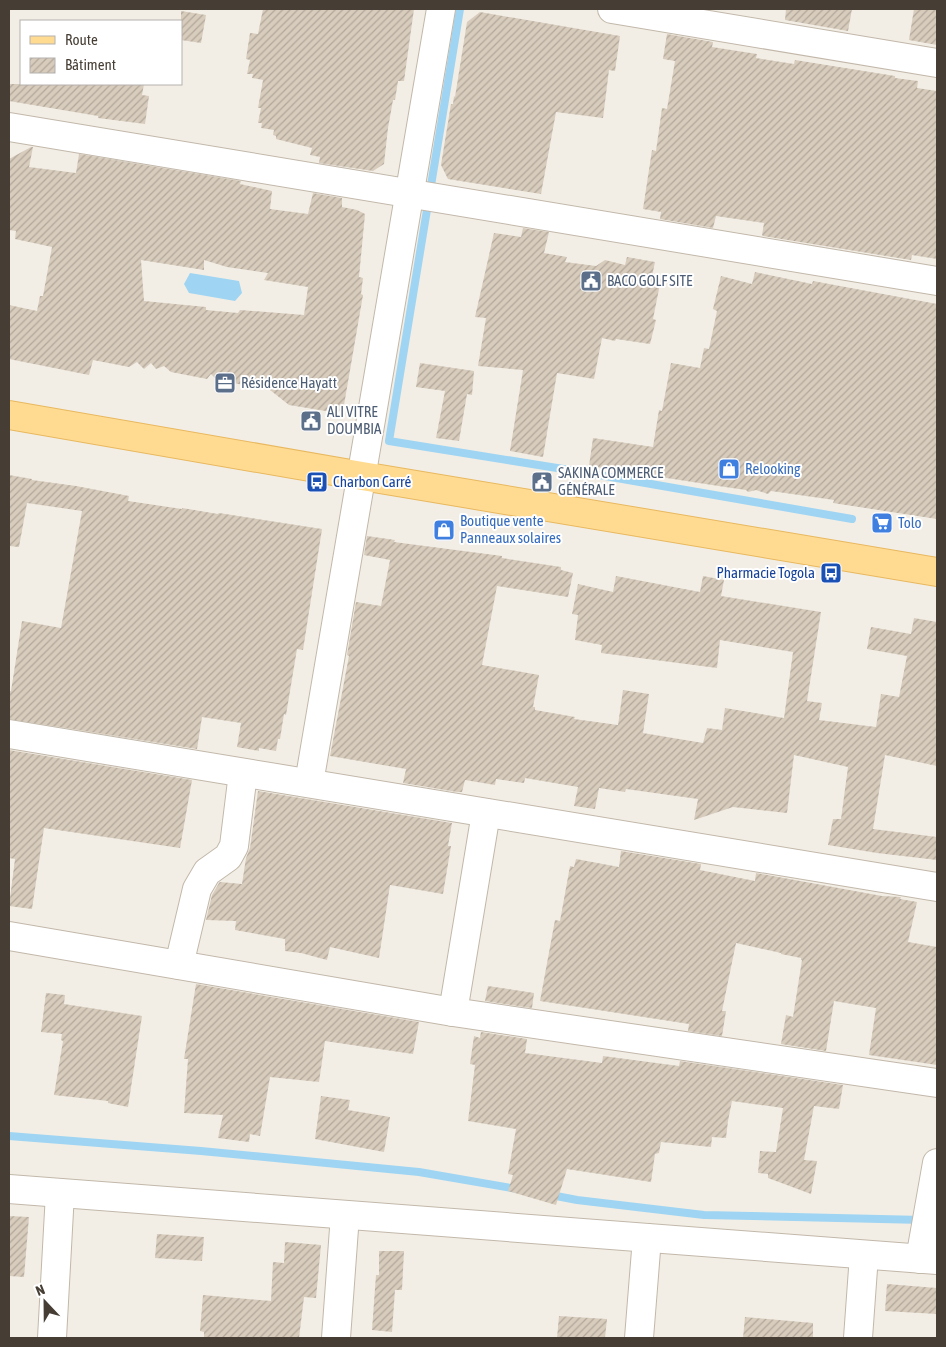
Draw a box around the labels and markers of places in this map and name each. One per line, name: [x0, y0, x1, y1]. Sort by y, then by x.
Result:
public building icon: BACO GOLF SITE: [579, 269, 603, 293]
place label: BACO GOLF SITE: [607, 272, 693, 289]
office icon: Résidence Hayatt: [213, 371, 237, 395]
place label: Résidence Hayatt: [241, 374, 337, 391]
place label: ALI VITRE DOUMBIA: [327, 403, 382, 437]
public building icon: ALI VITRE DOUMBIA: [299, 409, 323, 433]
shop icon: Relooking: [717, 457, 741, 481]
place label: Relooking: [745, 460, 801, 477]
place label: SAKINA COMMERCE GÉNÉRALE: [558, 464, 664, 498]
bus stop icon: Charbon Carré: [305, 470, 329, 494]
public building icon: SAKINA COMMERCE GÉNÉRALE: [530, 470, 554, 494]
place label: Charbon Carré: [333, 473, 411, 490]
supermarket icon: Tolo: [870, 511, 894, 535]
place label: Boutique vente Panneaux solaires: [460, 512, 561, 546]
place label: Tolo: [898, 514, 922, 531]
shop icon: Boutique vente Panneaux solaires: [432, 518, 456, 542]
bus stop icon: Pharmacie Togola: [819, 561, 843, 585]
place label: Pharmacie Togola: [716, 564, 815, 581]

